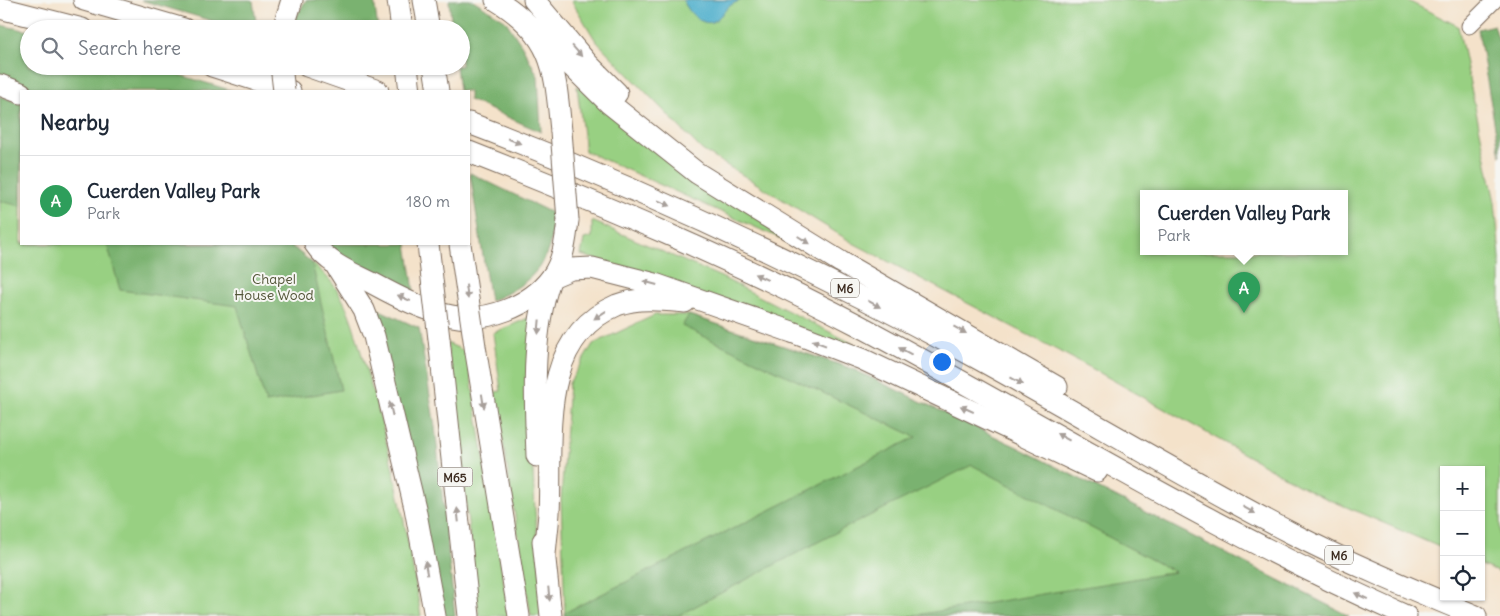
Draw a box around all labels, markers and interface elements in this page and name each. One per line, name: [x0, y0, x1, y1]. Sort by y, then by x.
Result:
search box: [20, 20, 470, 75]
icon: search: [38, 34, 66, 62]
text: Search here: [78, 36, 181, 60]
one-way arrow: [571, 44, 583, 56]
text: Nearby: [40, 109, 110, 136]
one-way arrow: [507, 138, 522, 145]
text: Cuerden Valley Park: [87, 179, 260, 203]
popup: [1140, 190, 1348, 255]
text: A: [51, 191, 61, 211]
text: 180 m: [406, 191, 450, 211]
one-way arrow: [657, 199, 672, 207]
text: Cuerden Valley Park: [1157, 201, 1331, 225]
text: Park: [87, 203, 120, 223]
text: Park: [1157, 225, 1191, 245]
one-way arrow: [798, 235, 811, 244]
park label: Chapel House Wood: [234, 270, 314, 304]
one-way arrow: [754, 272, 768, 280]
pin: A: [1228, 272, 1260, 313]
road number: M6: [831, 278, 859, 298]
one-way arrow: [642, 279, 657, 287]
one-way arrow: [463, 284, 471, 300]
one-way arrow: [397, 294, 411, 302]
one-way arrow: [867, 300, 881, 308]
one-way arrow: [593, 311, 607, 320]
one-way arrow: [535, 320, 543, 336]
one-way arrow: [954, 325, 967, 334]
one-way arrow: [811, 339, 826, 347]
one-way arrow: [898, 347, 913, 355]
your location: [929, 349, 955, 375]
one-way arrow: [1010, 376, 1024, 385]
one-way arrow: [480, 393, 488, 409]
one-way arrow: [387, 402, 395, 417]
one-way arrow: [960, 405, 975, 414]
one-way arrow: [1057, 433, 1070, 442]
map controls: [1440, 466, 1485, 601]
button: +: [1440, 466, 1485, 511]
road number: M65: [438, 468, 472, 487]
one-way arrow: [1242, 505, 1255, 514]
one-way arrow: [454, 507, 462, 523]
button: −: [1440, 511, 1485, 556]
road number: M6: [1325, 546, 1353, 564]
button: locate: [1440, 556, 1485, 601]
one-way arrow: [422, 560, 430, 576]
one-way arrow: [545, 586, 553, 602]
one-way arrow: [1354, 592, 1368, 600]

